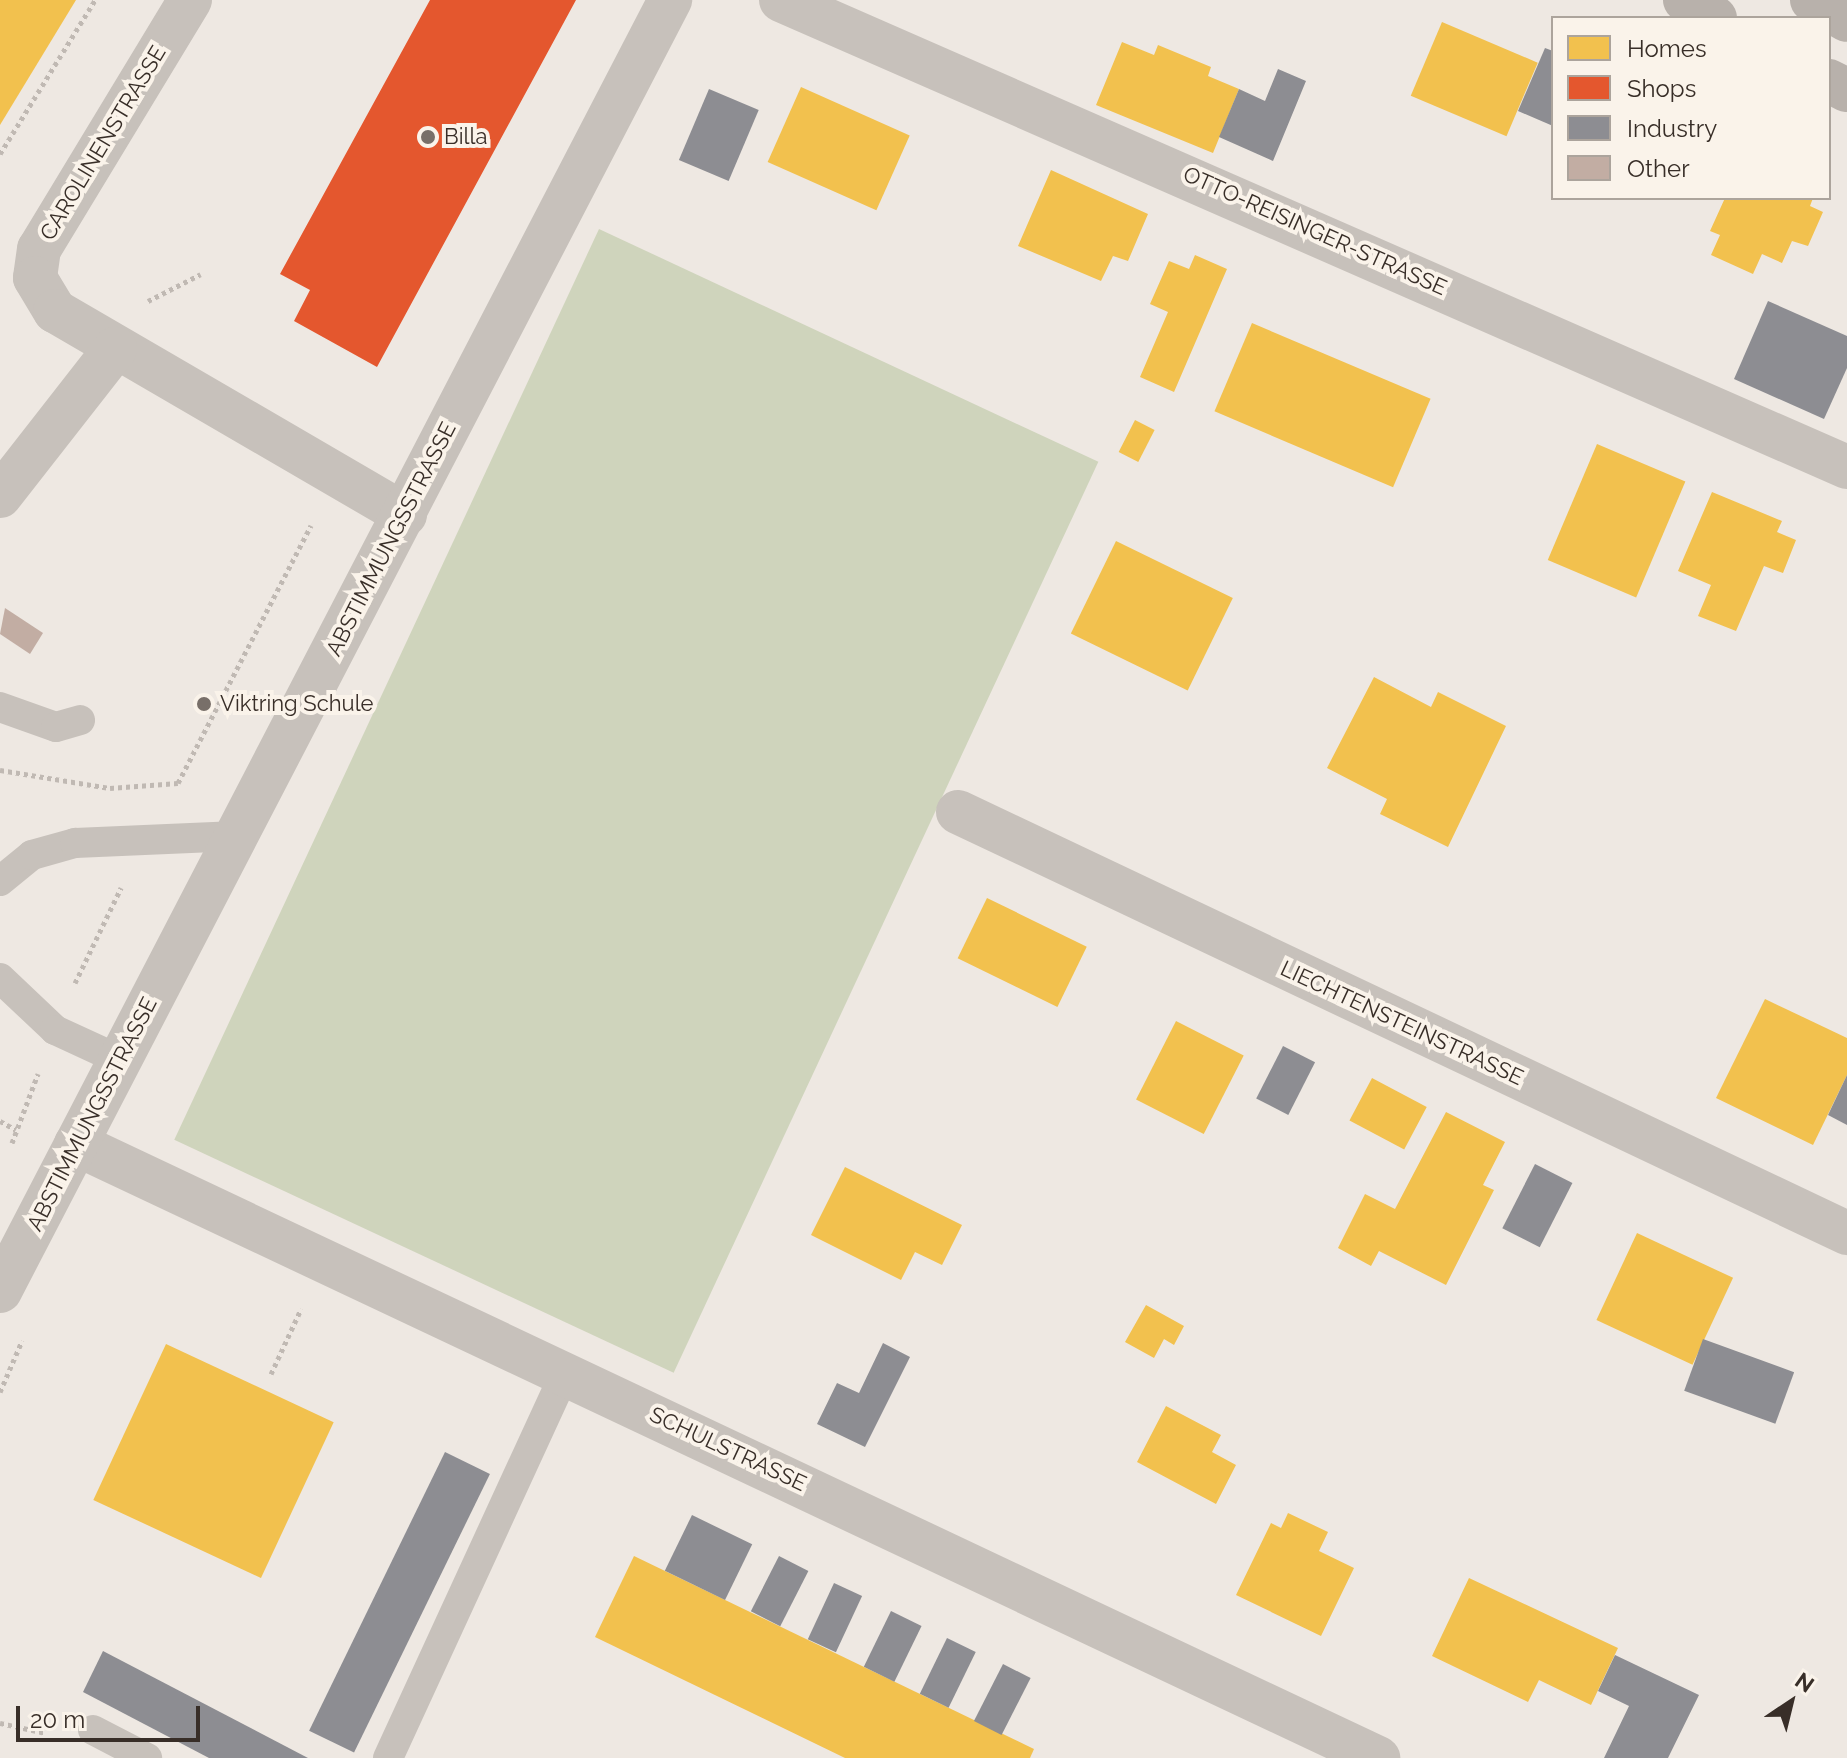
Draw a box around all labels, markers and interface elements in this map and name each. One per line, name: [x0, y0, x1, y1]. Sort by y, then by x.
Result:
legend: [1551, 16, 1831, 200]
text: Homes: [1627, 34, 1707, 63]
street label: CAROLINENSTRASSE: [34, 41, 172, 245]
text: Shops: [1627, 74, 1696, 103]
text: Industry: [1627, 114, 1717, 143]
place label: Billa: [444, 124, 487, 150]
marker: Billa: [419, 128, 437, 146]
text: Other: [1627, 154, 1690, 183]
street label: OTTO-REISINGER-STRASSE: [1179, 161, 1451, 301]
street label: ABSTIMMUNGSSTRASSE: [320, 418, 462, 660]
place label: Viktring Schule: [220, 691, 374, 717]
marker: Viktring Schule: [195, 695, 213, 713]
street label: LIECHTENSTEINSTRASSE: [1276, 955, 1528, 1091]
street label: ABSTIMMUNGSSTRASSE: [21, 993, 163, 1235]
street label: SCHULSTRASSE: [645, 1401, 811, 1497]
north arrow: [1751, 1662, 1831, 1742]
text: N: [1790, 1667, 1819, 1698]
scale bar: [20, 1690, 204, 1740]
text: 20 m: [30, 1705, 85, 1734]

